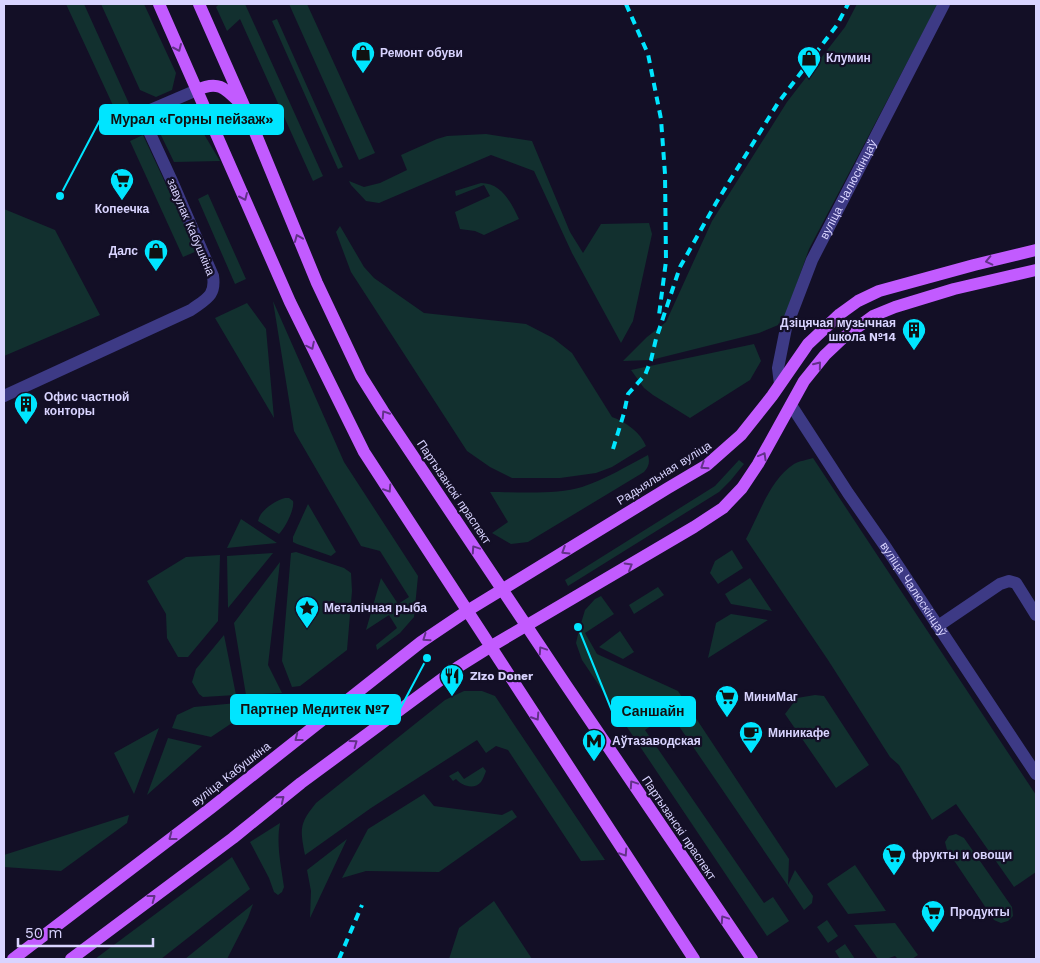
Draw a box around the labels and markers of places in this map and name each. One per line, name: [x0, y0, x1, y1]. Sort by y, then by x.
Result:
shop icon: Ремонт обуви: [350, 40, 376, 74]
shop icon: Клумин: [796, 45, 822, 79]
place label: Ремонт обуви: [380, 46, 463, 60]
place label: Клумин: [826, 51, 871, 65]
callout: Мурал «Горны пейзаж»: [100, 105, 283, 134]
supermarket icon: Копеечка: [109, 167, 135, 201]
place label: Копеечка: [95, 202, 150, 216]
shop icon: Далс: [143, 238, 169, 272]
place label: Далс: [109, 244, 138, 258]
place label: Дзіцячая музычная школа №14: [780, 316, 896, 344]
building icon: Дзіцячая музычная школа №14: [901, 317, 927, 351]
place label: Офис частной конторы: [44, 390, 129, 418]
building icon: Офис частной конторы: [13, 391, 39, 425]
place icon: Металічная рыба: [294, 595, 320, 629]
place label: Металічная рыба: [324, 601, 427, 615]
restaurant icon: Zizo Doner: [439, 663, 465, 697]
place label: Zizo Doner: [470, 669, 534, 683]
supermarket icon: МиниМаг: [714, 684, 740, 718]
place label: МиниМаг: [744, 690, 798, 704]
callout: Партнер Медитек №7: [231, 695, 400, 724]
callout: Саншайн: [612, 697, 695, 726]
cafe icon: Миникафе: [738, 720, 764, 754]
place label: Миникафе: [768, 726, 830, 740]
metro station icon: Аўтазаводская: [581, 728, 607, 762]
place label: Аўтазаводская: [612, 734, 701, 748]
supermarket icon: фрукты и овощи: [881, 842, 907, 876]
place label: фрукты и овощи: [912, 848, 1012, 862]
supermarket icon: Продукты: [920, 899, 946, 933]
place label: Продукты: [950, 905, 1010, 919]

